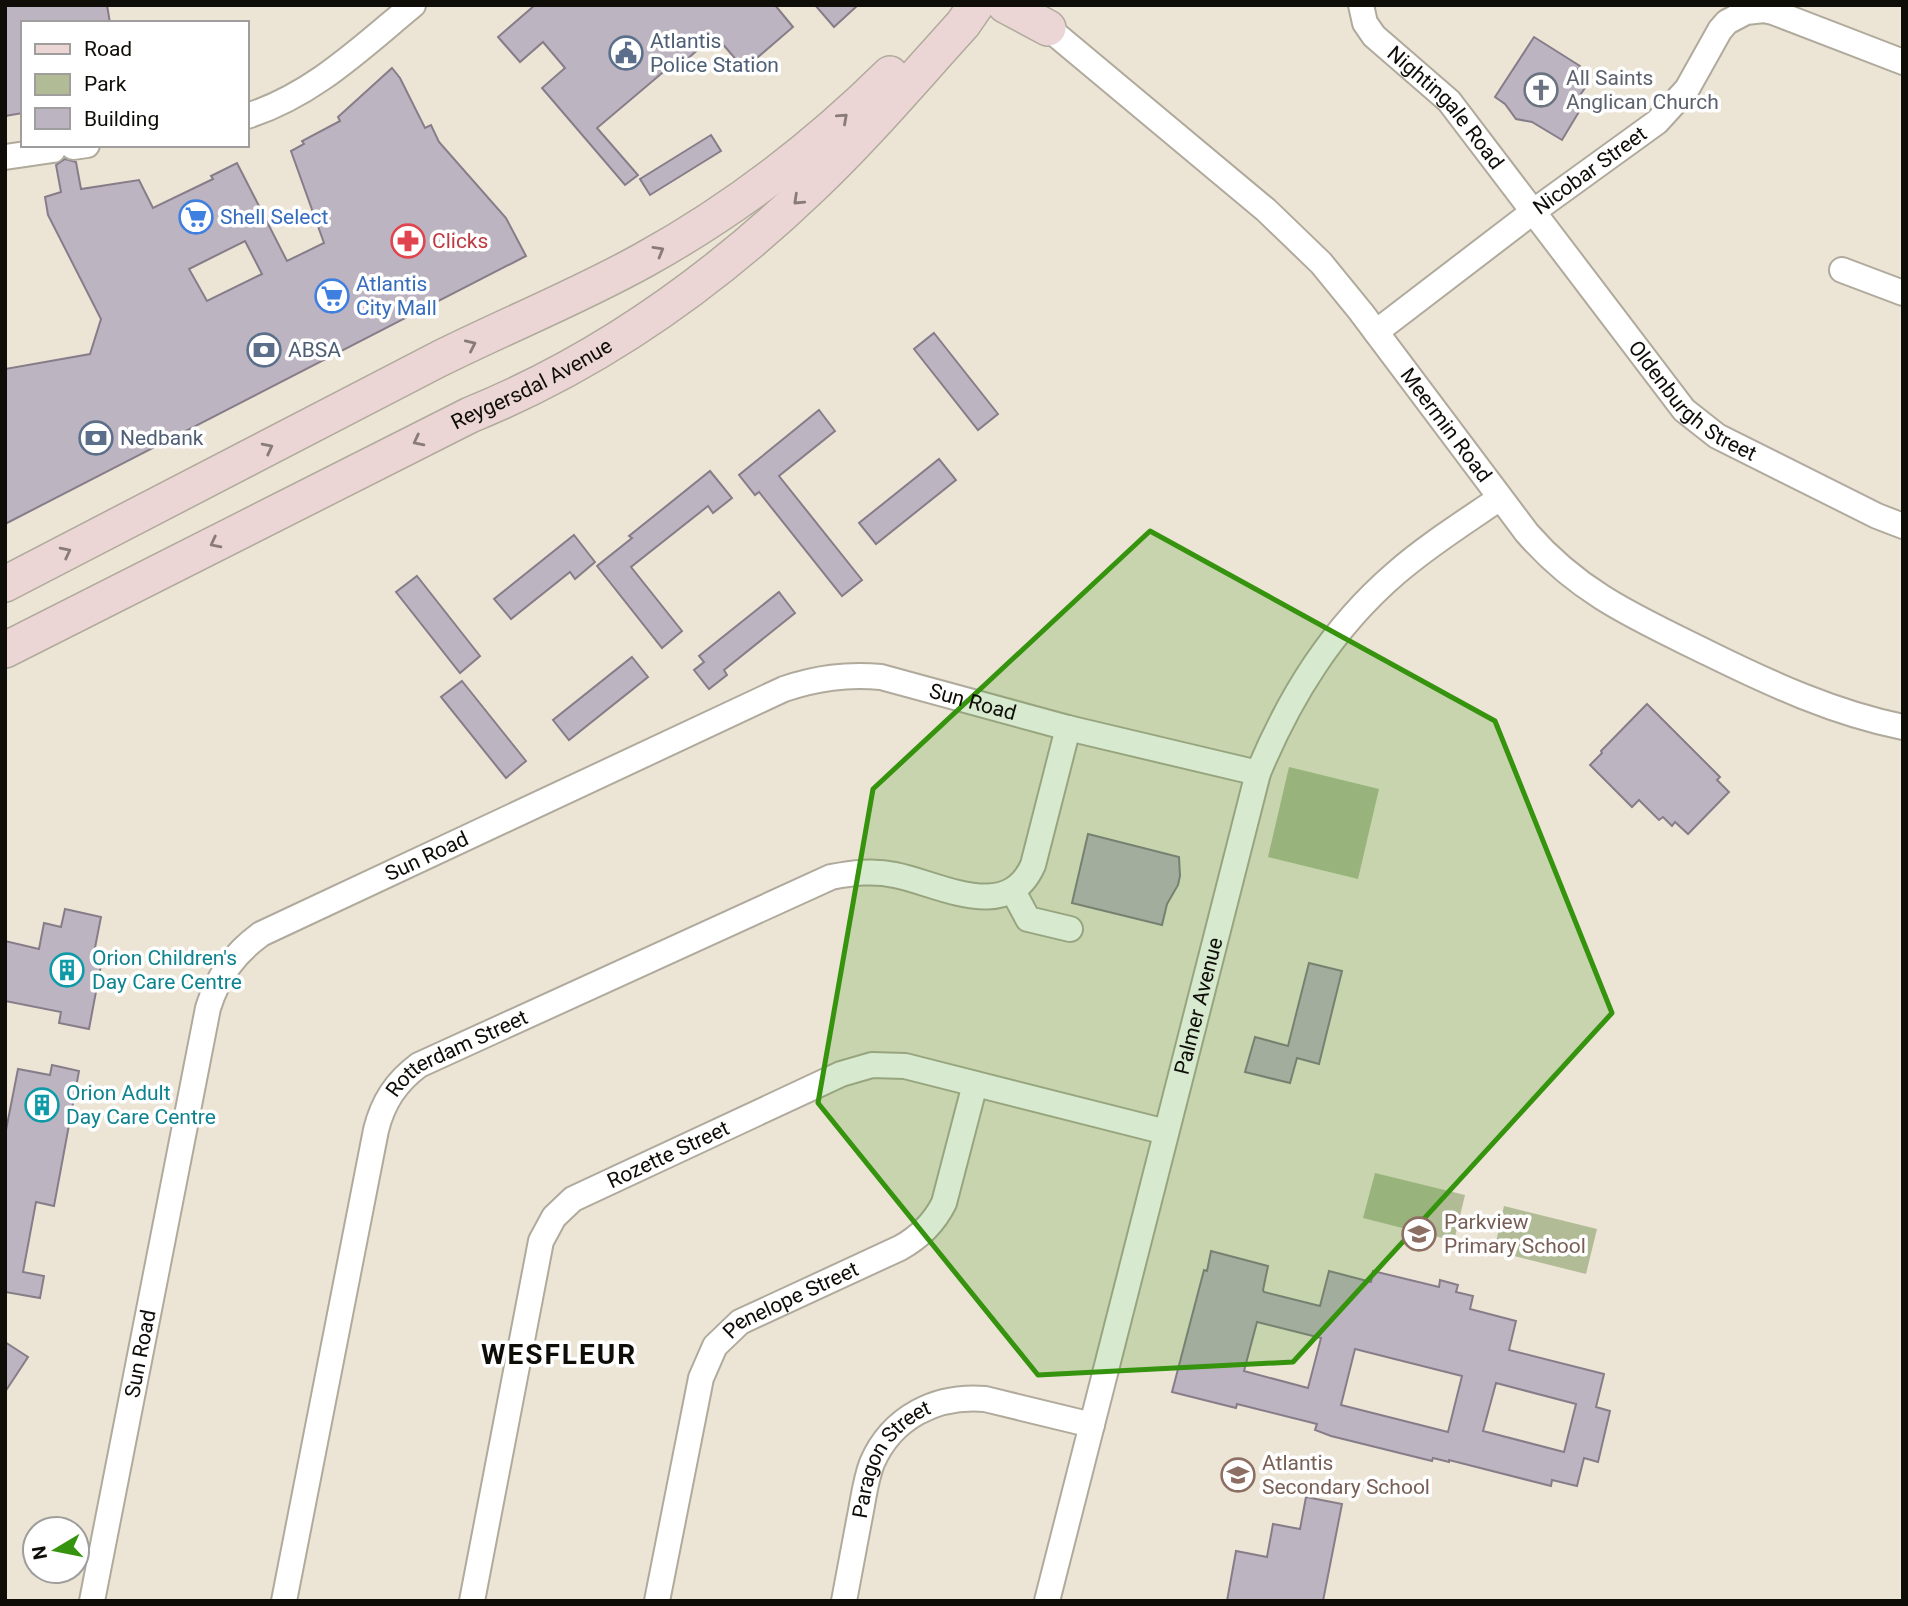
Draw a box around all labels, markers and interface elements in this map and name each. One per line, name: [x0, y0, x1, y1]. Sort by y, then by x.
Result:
legend: [21, 21, 248, 147]
place label: Atlantis Police Station: [650, 29, 779, 77]
public building icon: Atlantis Police Station: [607, 34, 645, 72]
text: Road: [84, 37, 132, 61]
street label: Nightingale Road: [1383, 41, 1508, 174]
place label: All Saints Anglican Church: [1566, 66, 1719, 114]
church icon: All Saints Anglican Church: [1522, 71, 1560, 109]
text: Park: [84, 72, 127, 96]
text: Building: [84, 107, 159, 131]
one-way arrow: [835, 113, 848, 126]
street label: Nicobar Street: [1529, 121, 1651, 220]
one-way arrow: [793, 191, 806, 204]
supermarket icon: Shell Select: [177, 198, 215, 236]
place label: Shell Select: [220, 205, 328, 229]
pharmacy icon: Clicks: [389, 222, 427, 260]
place label: Clicks: [432, 229, 488, 253]
one-way arrow: [652, 246, 665, 259]
place label: Atlantis City Mall: [356, 272, 437, 320]
supermarket icon: Atlantis City Mall: [313, 277, 351, 315]
bank icon: ABSA: [245, 331, 283, 369]
street label: Reygersdal Avenue: [447, 333, 616, 435]
street label: Oldenburgh Street: [1624, 336, 1761, 466]
place label: ABSA: [288, 338, 341, 362]
one-way arrow: [464, 339, 476, 353]
street label: Meermin Road: [1395, 363, 1496, 487]
bank icon: Nedbank: [77, 419, 115, 457]
place label: Nedbank: [120, 426, 204, 450]
one-way arrow: [413, 432, 425, 446]
one-way arrow: [261, 443, 273, 456]
one-way arrow: [210, 535, 222, 549]
one-way arrow: [59, 547, 71, 561]
street label: Sun Road: [927, 679, 1019, 725]
street label: Sun Road: [381, 827, 472, 886]
street label: Palmer Avenue: [1170, 935, 1228, 1077]
place label: Orion Children's Day Care Centre: [92, 946, 242, 994]
building icon: Orion Children's Day Care Centre: [48, 951, 86, 989]
street label: Rotterdam Street: [381, 1005, 531, 1102]
place label: Orion Adult Day Care Centre: [66, 1081, 216, 1129]
building icon: Orion Adult Day Care Centre: [23, 1086, 61, 1124]
street label: Rozette Street: [603, 1116, 733, 1193]
place label: Parkview Primary School: [1444, 1210, 1586, 1258]
school or university icon: Parkview Primary School: [1400, 1215, 1438, 1253]
street label: Penelope Street: [718, 1257, 862, 1344]
street label: Sun Road: [120, 1308, 161, 1400]
district label: WESFLEUR: [481, 1338, 637, 1371]
street label: Paragon Street: [848, 1396, 934, 1520]
place label: Atlantis Secondary School: [1262, 1451, 1430, 1499]
school or university icon: Atlantis Secondary School: [1219, 1456, 1257, 1494]
north arrow: [21, 1515, 91, 1585]
text: N: [27, 1544, 52, 1561]

